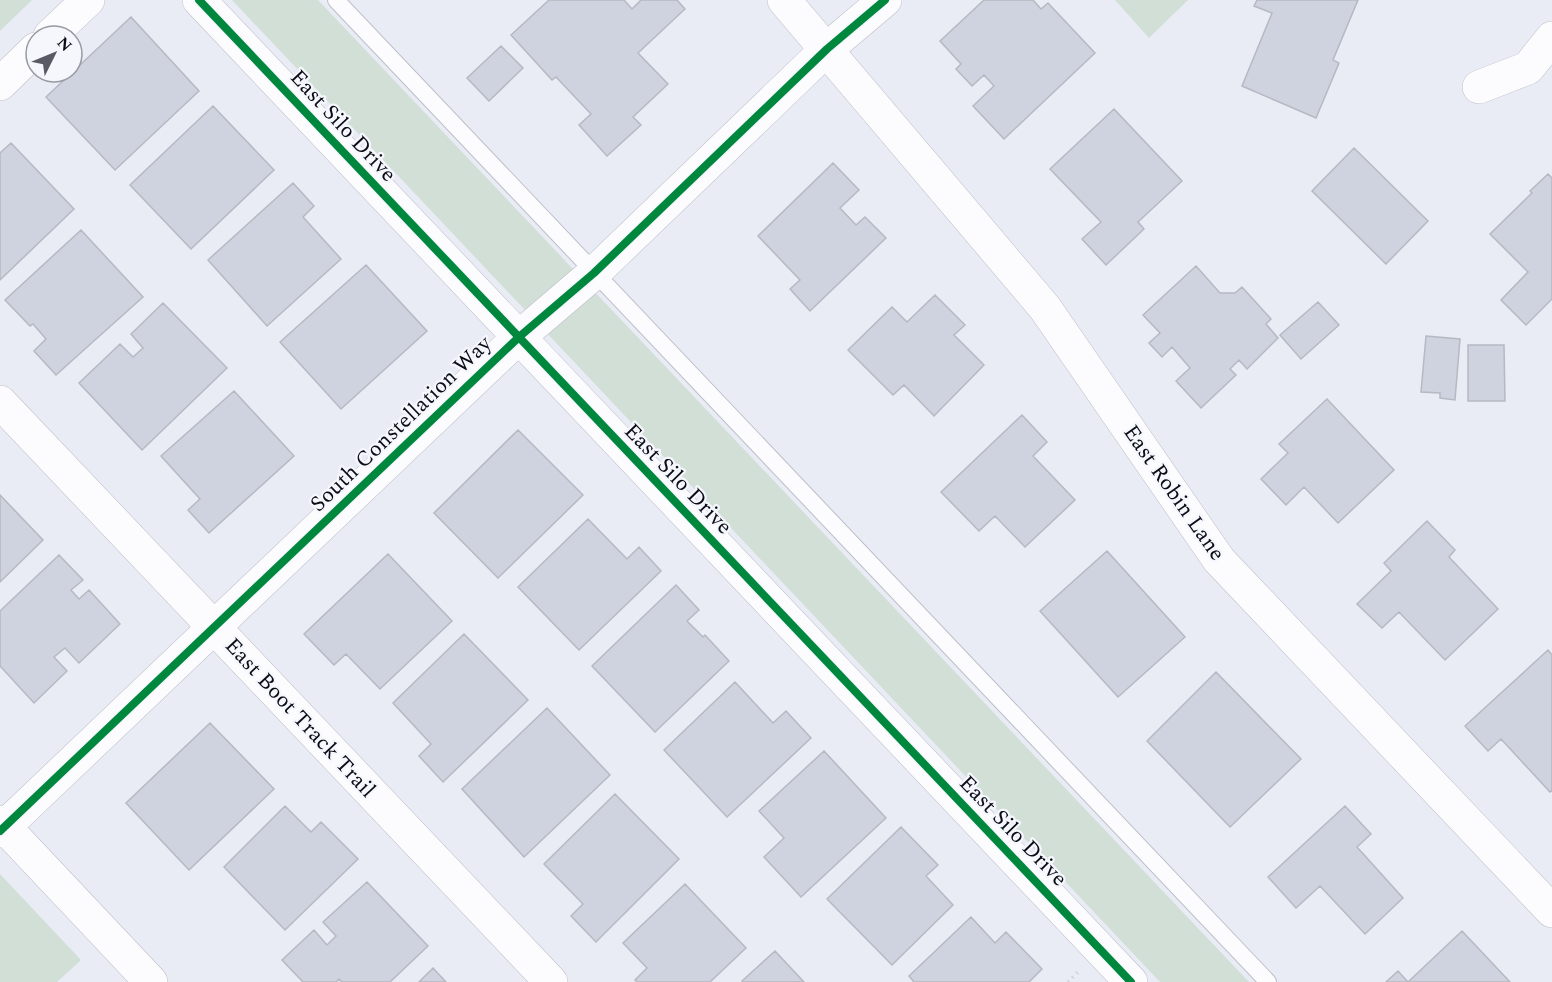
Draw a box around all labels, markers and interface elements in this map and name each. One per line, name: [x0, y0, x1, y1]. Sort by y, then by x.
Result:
north arrow: [24, 24, 84, 84]
text: N: [51, 31, 77, 57]
street label: East Silo Drive: [282, 62, 404, 190]
street label: South Constellation Way: [303, 327, 500, 520]
street label: East Silo Drive: [616, 416, 740, 542]
street label: East Robin Lane: [1115, 418, 1233, 568]
street label: East Boot Track Trail: [217, 630, 383, 806]
street label: East Silo Drive: [951, 768, 1075, 894]

